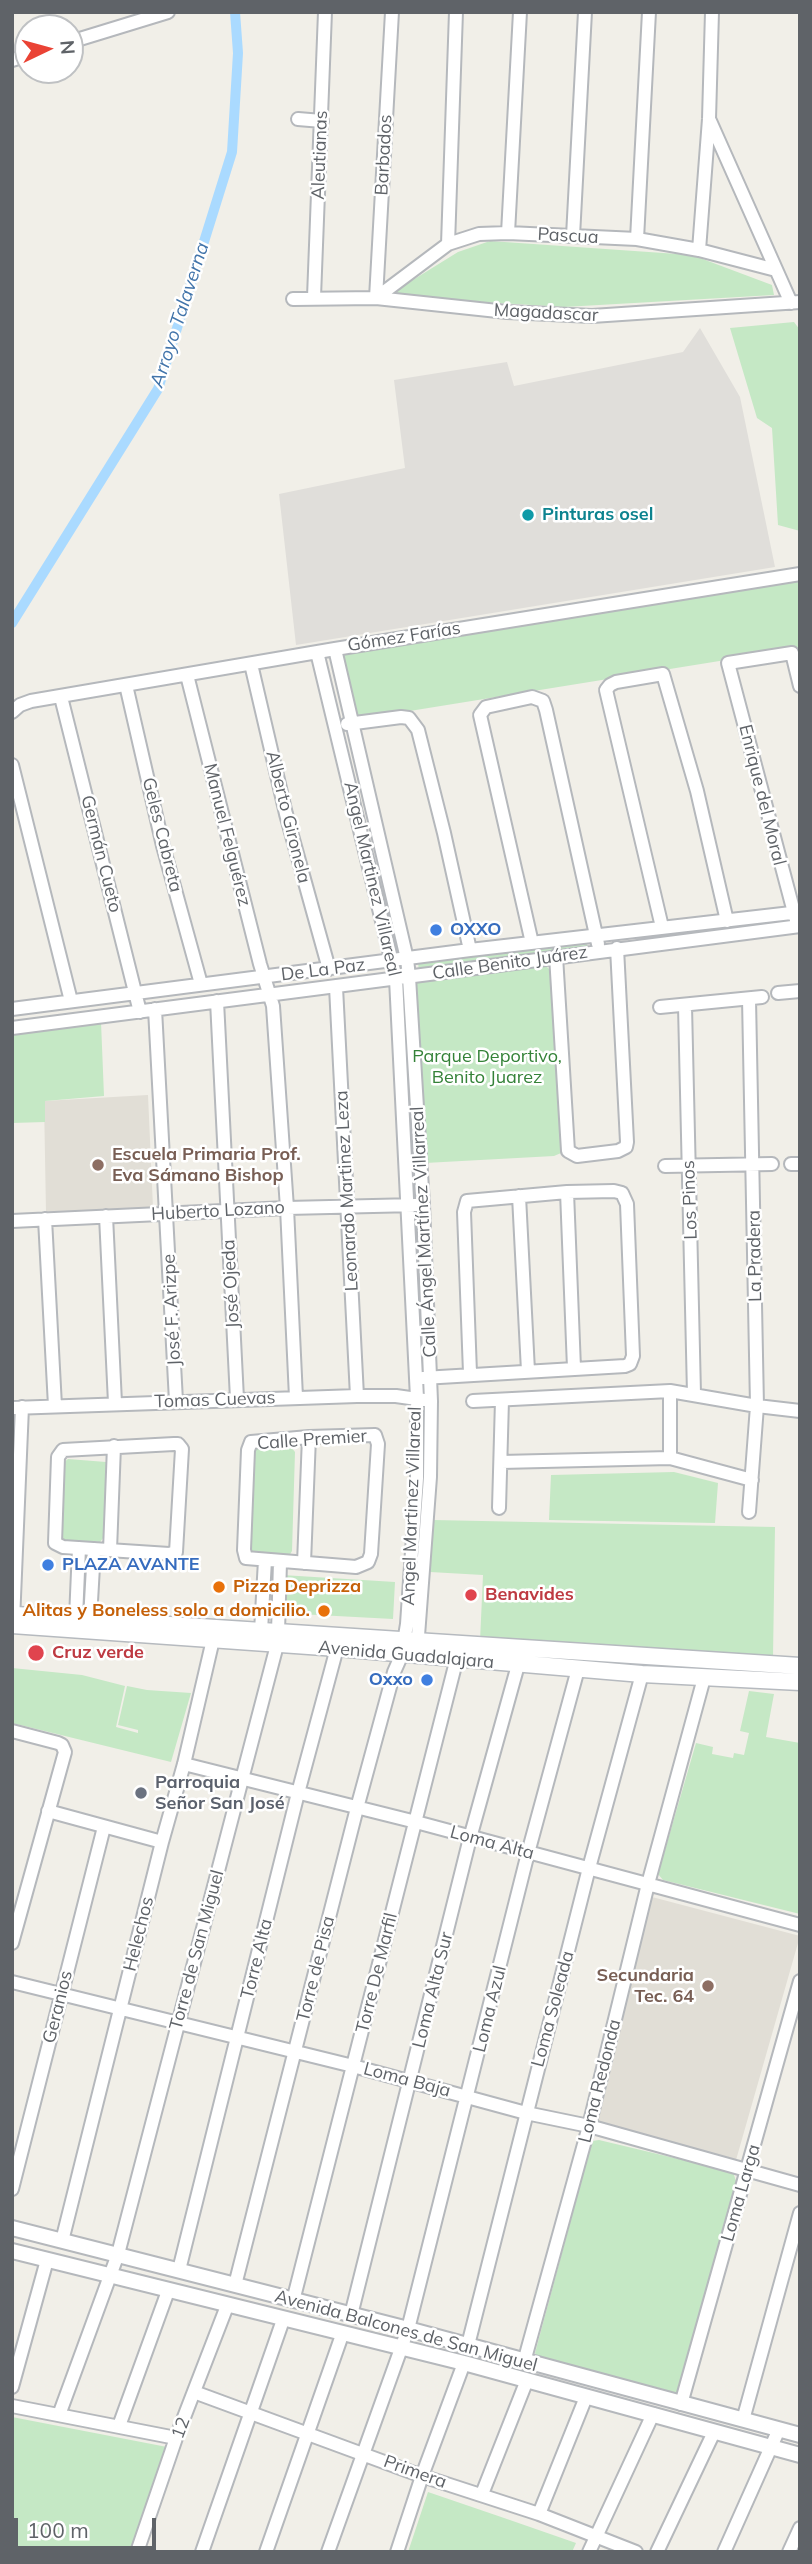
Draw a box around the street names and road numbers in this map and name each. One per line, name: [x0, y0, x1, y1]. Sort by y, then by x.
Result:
street label: Aleutianas: [308, 110, 332, 200]
street label: Barbados: [371, 114, 397, 196]
street label: Pascua: [537, 224, 599, 248]
street label: Magadascar: [493, 299, 599, 327]
street label: Gómez Farías: [346, 617, 462, 657]
street label: Enrique del Moral: [734, 722, 790, 868]
street label: Alberto Gironela: [261, 748, 315, 886]
street label: Manuel Felguérez: [199, 761, 255, 909]
street label: Geles Cabreta: [137, 775, 187, 895]
street label: Angel Martinez Villareal: [339, 780, 405, 978]
street label: Germán Cueto: [76, 793, 126, 915]
street label: Calle Benito Juárez: [431, 941, 589, 985]
street label: De La Paz: [280, 954, 366, 986]
street label: Leonardo Martinez Leza: [331, 1090, 363, 1292]
street label: Calle Ángel Martínez Villarreal: [407, 1106, 441, 1358]
street label: Los Pinos: [678, 1160, 702, 1240]
street label: Huberto Lozano: [151, 1197, 285, 1225]
street label: La Pradera: [743, 1210, 767, 1302]
street label: José Ojeda: [218, 1239, 244, 1329]
street label: José F. Arizpe: [158, 1253, 186, 1367]
street label: Tomas Cuevas: [154, 1387, 276, 1413]
street label: Angel Martinez Villareal: [398, 1406, 426, 1606]
street label: Calle Premier: [256, 1425, 368, 1455]
street label: Avenida Guadalajara: [317, 1637, 495, 1673]
street label: Loma Alta: [448, 1821, 536, 1865]
street label: Torre de San Miguel: [165, 1868, 229, 2032]
street label: Helechos: [119, 1894, 159, 1974]
street label: Torre De Marfil: [352, 1911, 402, 2035]
street label: Torre de Pisa: [292, 1914, 340, 2024]
street label: Torre Alta: [237, 1917, 277, 2001]
street label: Loma Alta Sur: [408, 1930, 458, 2050]
street label: Loma Soleada: [527, 1949, 579, 2069]
street label: Loma Azul: [469, 1963, 511, 2055]
street label: Geranios: [39, 1968, 77, 2046]
street label: Loma Redonda: [574, 2017, 626, 2145]
street label: Loma Baja: [361, 2058, 453, 2102]
street label: Loma Larga: [717, 2142, 765, 2244]
street label: Avenida Balcones de San Miguel: [272, 2285, 540, 2377]
street label: 12: [167, 2414, 195, 2442]
street label: Primera: [381, 2451, 449, 2493]

